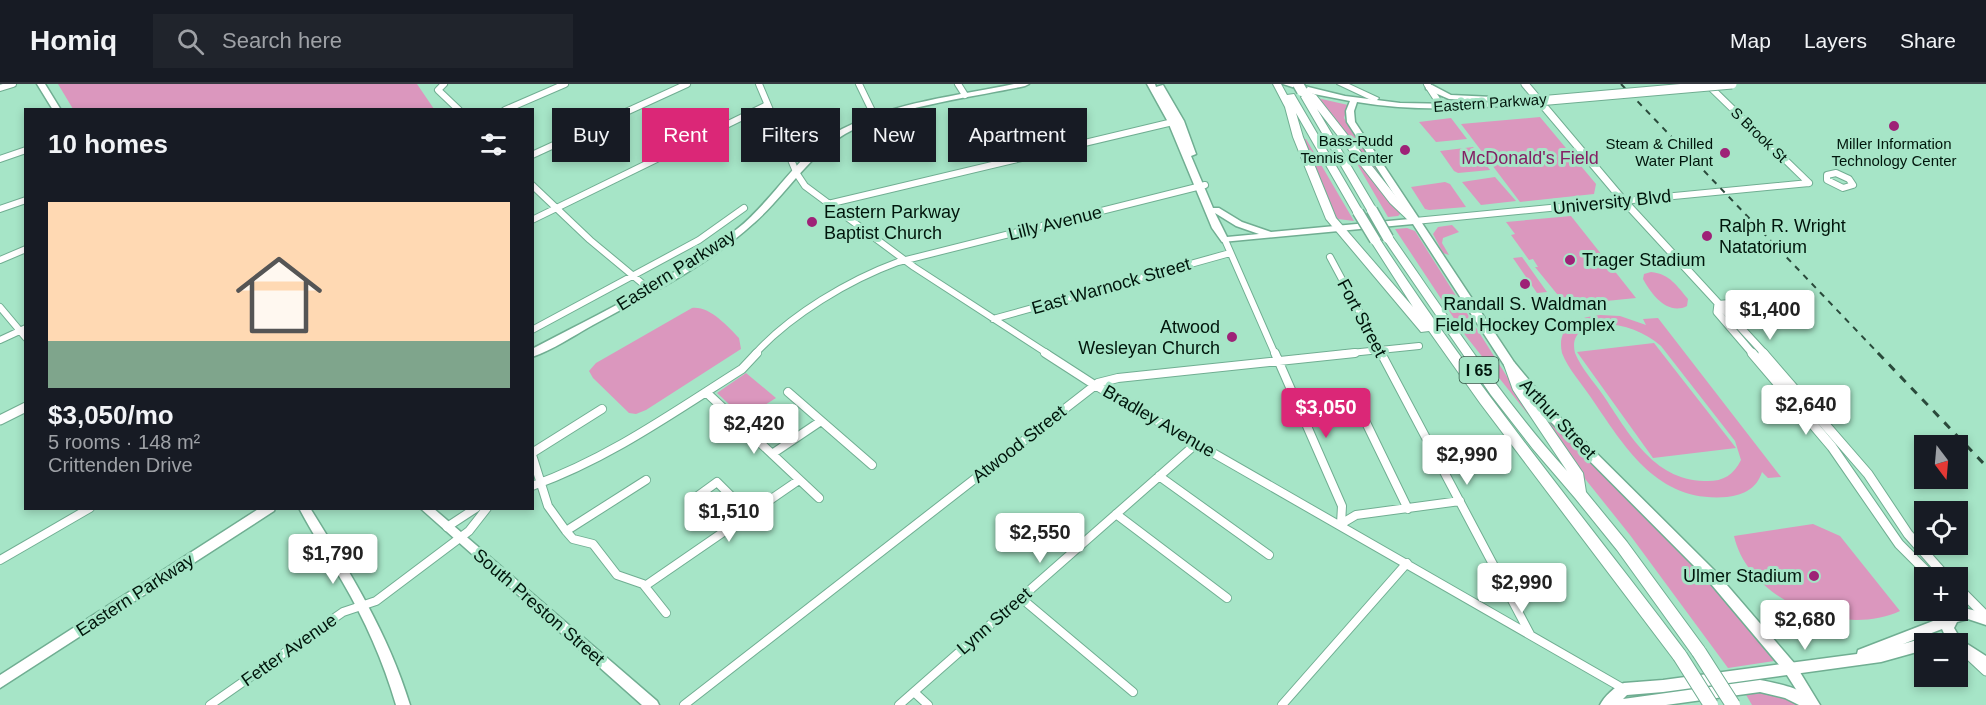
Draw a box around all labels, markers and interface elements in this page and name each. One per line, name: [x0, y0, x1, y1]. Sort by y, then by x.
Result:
search box: [153, 14, 573, 68]
text: Homiq: [30, 25, 117, 56]
icon: search: [174, 25, 207, 58]
text: Search here: [222, 28, 342, 53]
text: Map: [1730, 29, 1771, 52]
text: Layers: [1804, 29, 1867, 52]
text: Share: [1900, 29, 1956, 52]
street label: Eastern Parkway: [1433, 90, 1548, 115]
street label: S Brook St: [1728, 104, 1792, 166]
chip: Buy: [552, 108, 630, 162]
chip: Rent: [642, 108, 729, 162]
chip: Filters: [741, 108, 840, 162]
chip: New: [852, 108, 936, 162]
chip: Apartment: [948, 108, 1087, 162]
marker: Miller Information Technology Center: [1887, 119, 1901, 133]
icon: filters: [477, 128, 510, 161]
text: 10 homes: [48, 129, 168, 159]
place label: Bass-Rudd Tennis Center: [1300, 132, 1393, 166]
place label: Steam & Chilled Water Plant: [1605, 135, 1714, 169]
place label: Miller Information Technology Center: [1831, 135, 1957, 169]
marker: Bass-Rudd Tennis Center: [1398, 143, 1412, 157]
marker: Steam & Chilled Water Plant: [1718, 146, 1732, 160]
park label: McDonald's Field: [1461, 148, 1599, 168]
street label: University Blvd: [1552, 186, 1672, 218]
place label: Eastern Parkway Baptist Church: [824, 202, 960, 243]
street label: Lilly Avenue: [1006, 202, 1104, 244]
marker: Eastern Parkway Baptist Church: [805, 215, 819, 229]
place label: Ralph R. Wright Natatorium: [1719, 216, 1846, 257]
street label: Eastern Parkway: [613, 225, 739, 315]
marker: Ralph R. Wright Natatorium: [1700, 229, 1714, 243]
icon: home: [225, 241, 333, 349]
place label: Trager Stadium: [1582, 250, 1705, 270]
marker: Trager Stadium: [1563, 253, 1577, 267]
street label: East Warnock Street: [1029, 254, 1193, 318]
street label: Fort Street: [1333, 276, 1391, 360]
marker: Randall S. Waldman Field Hockey Complex: [1518, 277, 1532, 291]
pin: $1,400: [1721, 290, 1819, 341]
place label: Randall S. Waldman Field Hockey Complex: [1435, 294, 1615, 335]
text: $1,400: [1739, 298, 1801, 320]
place label: Atwood Wesleyan Church: [1078, 317, 1220, 358]
marker: Atwood Wesleyan Church: [1225, 330, 1239, 344]
road number: I 65: [1460, 357, 1498, 383]
street label: Arthur Street: [1516, 375, 1600, 463]
street label: Bradley Avenue: [1100, 381, 1218, 461]
pin: $2,640: [1757, 385, 1855, 436]
pin: $3,050: [1277, 388, 1375, 439]
text: $2,640: [1775, 393, 1837, 415]
text: $3,050: [1295, 396, 1357, 418]
text: $3,050/mo: [48, 400, 174, 430]
street label: Atwood Street: [968, 401, 1070, 487]
pin: $2,420: [705, 404, 803, 455]
text: $2,420: [723, 412, 785, 434]
text: 5 rooms · 148 m²: [48, 431, 200, 453]
pin: $2,990: [1418, 435, 1516, 486]
north arrow: [1914, 435, 1968, 489]
map controls: [1914, 435, 1968, 687]
text: $2,990: [1436, 443, 1498, 465]
text: Crittenden Drive: [48, 454, 193, 476]
pin: $1,510: [680, 492, 778, 543]
text: $1,510: [698, 500, 760, 522]
button: locate: [1914, 501, 1968, 555]
pin: $2,550: [991, 513, 1089, 564]
text: $2,550: [1009, 521, 1071, 543]
pin: $1,790: [284, 534, 382, 585]
text: $1,790: [302, 542, 364, 564]
street label: South Preston Street: [469, 545, 609, 669]
street label: Eastern Parkway: [72, 550, 198, 640]
pin: $2,990: [1473, 563, 1571, 614]
place label: Ulmer Stadium: [1683, 566, 1802, 586]
button: +: [1914, 567, 1968, 621]
marker: Ulmer Stadium: [1807, 569, 1821, 583]
text: $2,990: [1491, 571, 1553, 593]
street label: Lynn Street: [953, 583, 1035, 659]
pin: $2,680: [1756, 600, 1854, 651]
text: $2,680: [1774, 608, 1836, 630]
street label: Fetter Avenue: [237, 610, 341, 690]
button: −: [1914, 633, 1968, 687]

